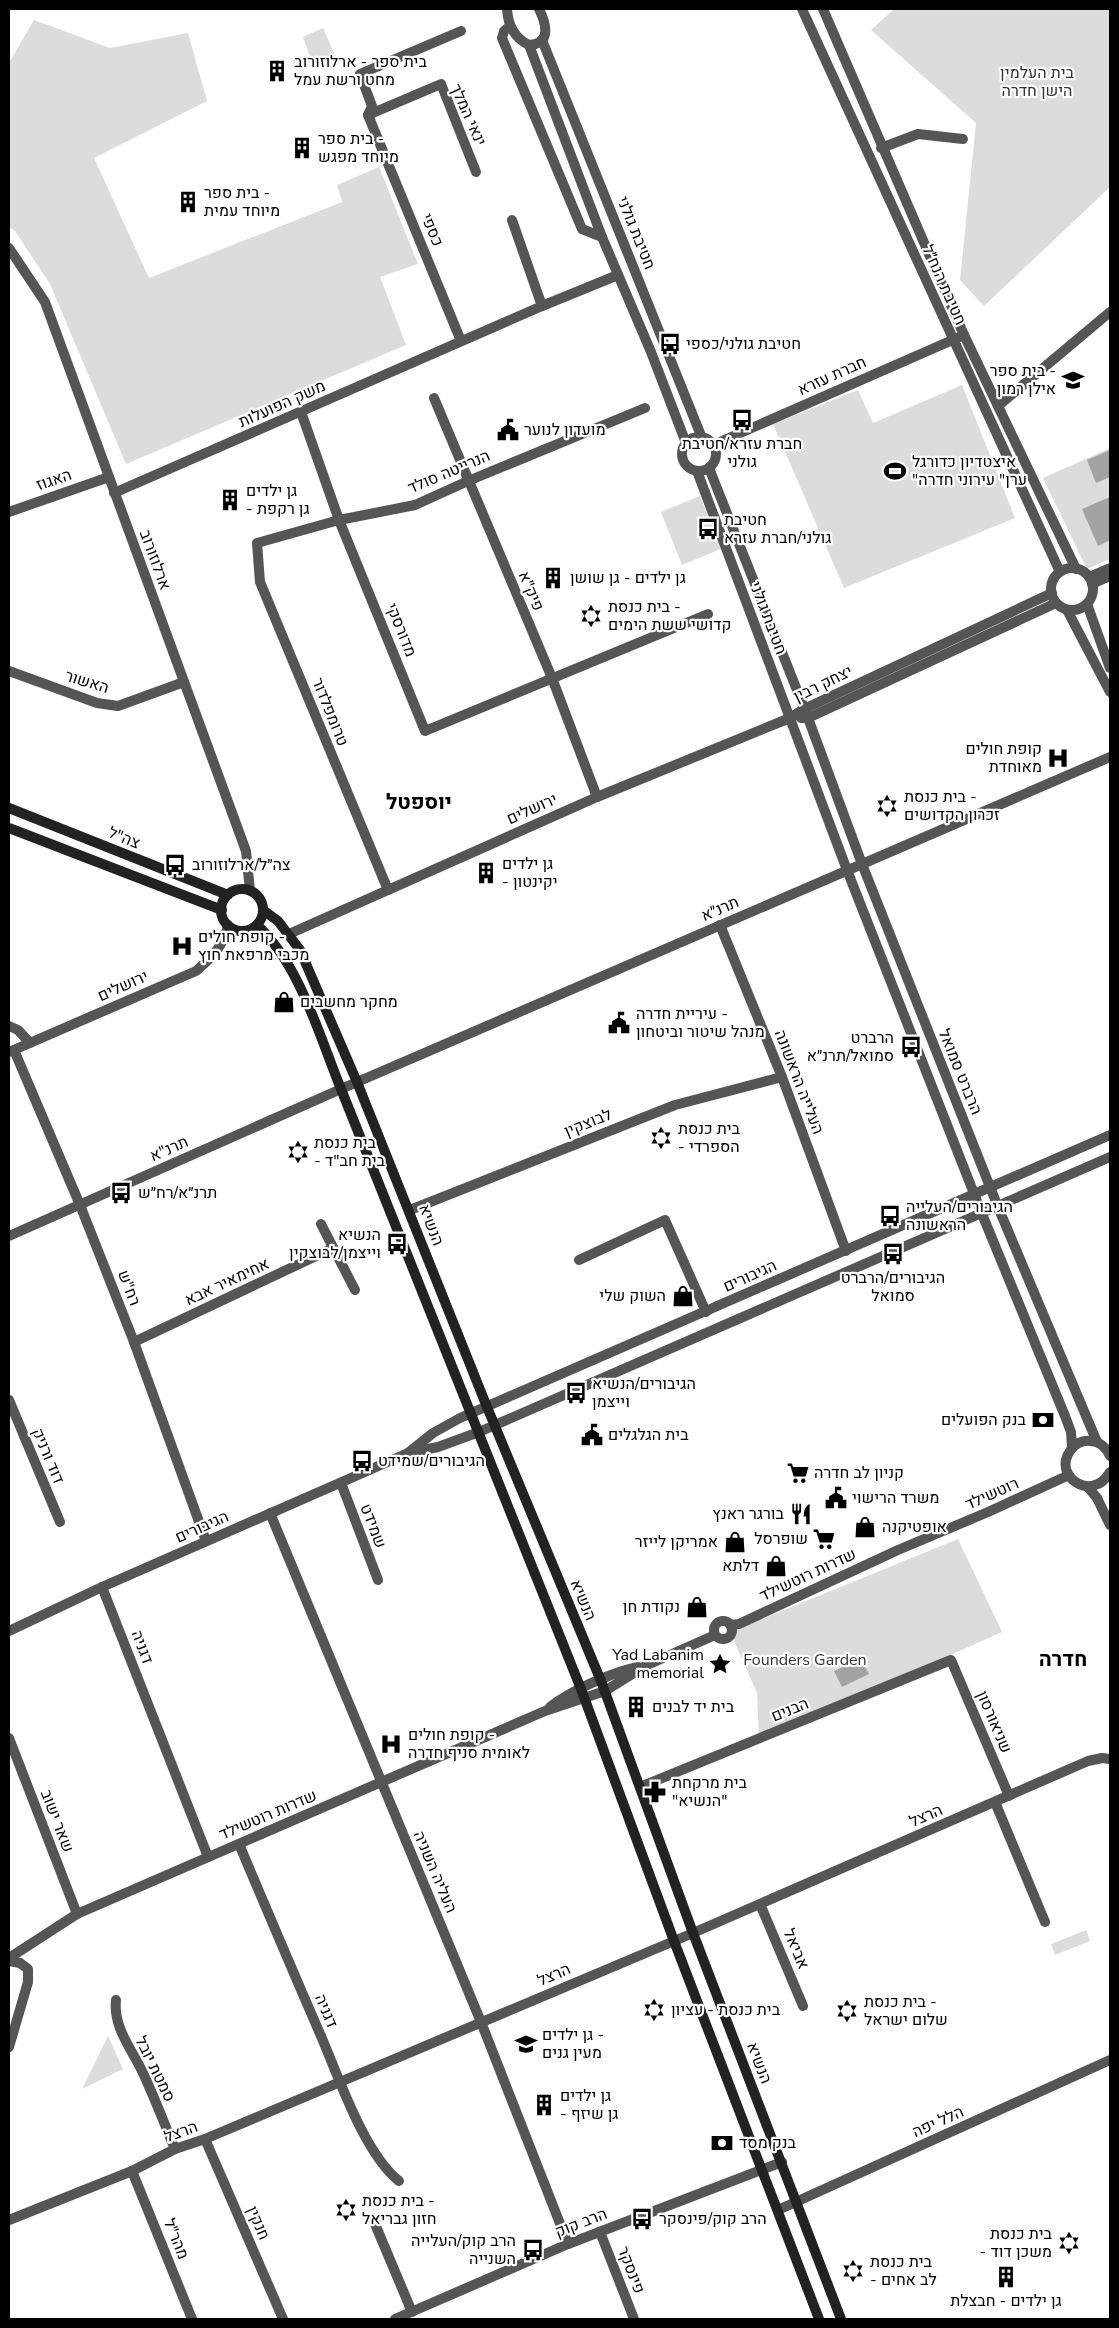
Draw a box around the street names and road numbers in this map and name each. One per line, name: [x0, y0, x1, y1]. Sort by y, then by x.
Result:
street label: ינאי המלך: [445, 81, 491, 149]
street label: חטיבת גולני: [611, 193, 661, 273]
street label: כספי: [415, 210, 449, 250]
street label: חטיבת הנח״ל: [917, 242, 971, 328]
street label: חברת עזרא: [794, 351, 870, 401]
street label: משק הפועלות: [235, 375, 329, 433]
street label: הנרייטה סולד: [404, 445, 494, 499]
street label: האגוז: [33, 464, 75, 496]
street label: ארלוזורוב: [134, 527, 176, 593]
street label: פיק"א: [513, 568, 549, 614]
street label: חטיבת גולני: [744, 578, 792, 658]
street label: מדורסקי: [380, 600, 422, 660]
street label: יצחק רבין: [790, 660, 856, 708]
street label: האשור: [62, 665, 112, 699]
street label: טרומפלדור: [306, 675, 354, 749]
street label: ירושלים: [503, 788, 561, 830]
street label: צה"ל: [105, 822, 143, 854]
street label: תרנ״א: [698, 891, 742, 927]
street label: ירושלים: [94, 965, 152, 1007]
street label: הרברט סמואל: [933, 1026, 987, 1118]
street label: העלייה הראשונה: [769, 1027, 829, 1137]
street label: לבוצקין: [561, 1104, 615, 1142]
street label: תרנ"א: [146, 1131, 192, 1167]
street label: הנשיא: [413, 1201, 449, 1249]
street label: אחימאיר אבא: [181, 1253, 273, 1311]
street label: הגיבורים: [720, 1254, 780, 1298]
street label: רח"ש: [112, 1267, 146, 1309]
street label: דוד ורניק: [26, 1425, 70, 1487]
street label: רוטשילד: [962, 1472, 1022, 1516]
street label: שמידט: [355, 1501, 391, 1551]
street label: הגיבורים: [172, 1505, 232, 1549]
street label: שדרות רוטשילד: [756, 1543, 860, 1607]
street label: הנשיא: [564, 1576, 602, 1624]
street label: דגניה: [126, 1627, 158, 1667]
street label: שניאורסון: [971, 1687, 1017, 1757]
street label: הבנים: [768, 1693, 812, 1727]
street label: שדרות רוטשילד: [216, 1785, 320, 1845]
street label: שאר ישוב: [35, 1786, 79, 1856]
street label: הרצל: [906, 1799, 946, 1833]
street label: העליה השניה: [408, 1827, 462, 1917]
street label: אביאל: [778, 1925, 814, 1973]
street label: הרצל: [534, 1958, 574, 1992]
street label: דגניה: [309, 1991, 343, 2031]
street label: סמטת יובל: [130, 2032, 180, 2106]
street label: הנשיא: [741, 2039, 777, 2087]
street label: הלל יפה: [909, 2101, 967, 2143]
street label: הרצל: [161, 2116, 201, 2148]
street label: חנקין: [241, 2203, 275, 2243]
street label: הרב קוק: [552, 2203, 610, 2243]
street label: מהר"ל: [158, 2215, 194, 2263]
street label: פינסקר: [612, 2243, 650, 2297]

